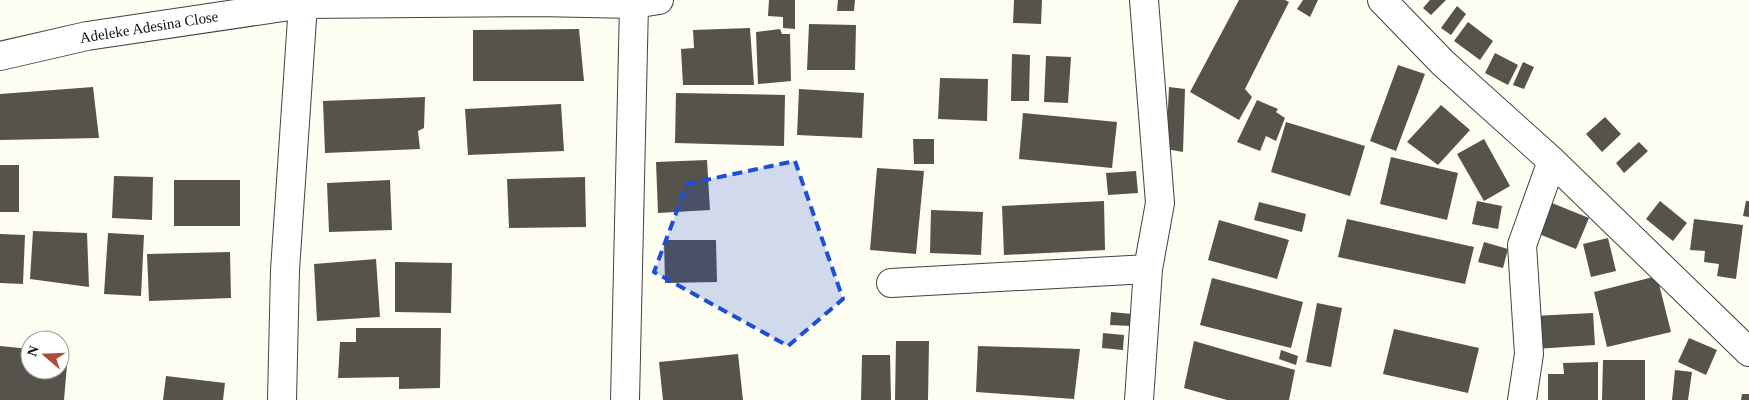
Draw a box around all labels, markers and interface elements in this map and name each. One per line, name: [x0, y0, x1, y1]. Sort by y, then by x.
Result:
street label: Adeleke Adesina Close: [79, 8, 220, 46]
north arrow: [20, 330, 70, 380]
text: N: [24, 344, 42, 358]

